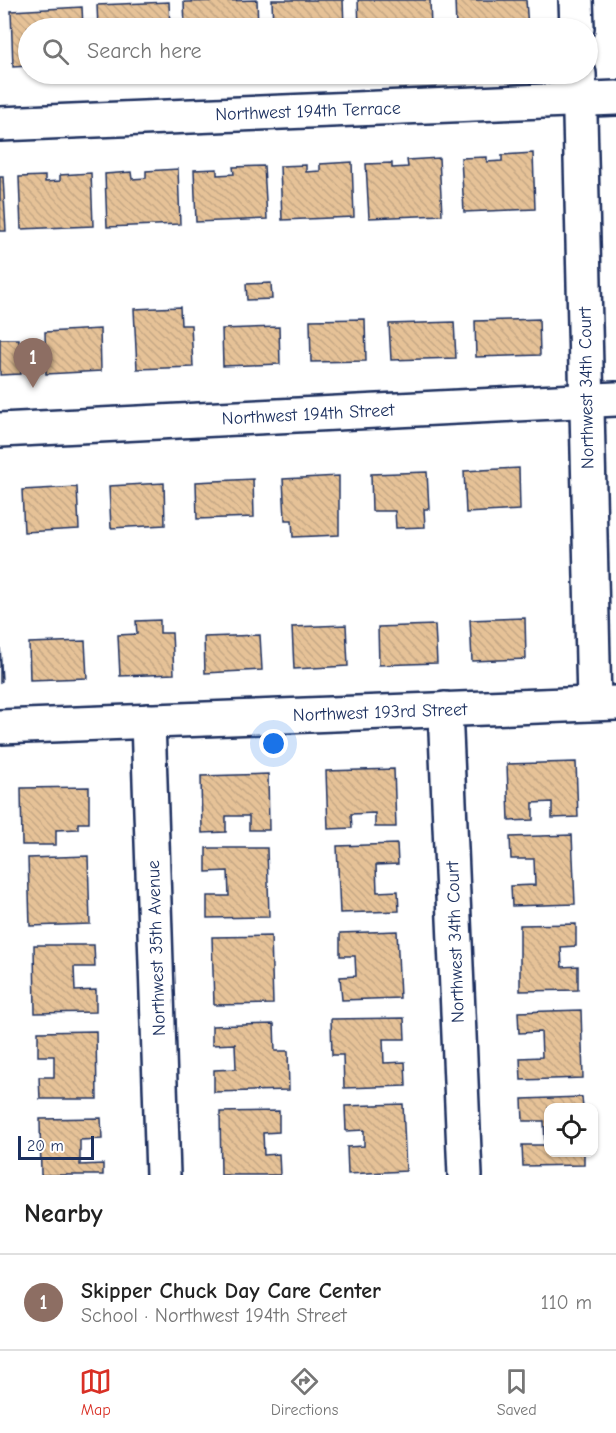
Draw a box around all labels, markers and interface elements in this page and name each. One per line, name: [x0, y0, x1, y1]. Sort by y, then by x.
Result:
search box: [18, 18, 598, 84]
icon: search: [39, 35, 72, 68]
text: Search here: [87, 38, 202, 64]
street label: Northwest 194th Terrace: [215, 98, 401, 125]
street label: Northwest 34th Court: [575, 306, 598, 469]
pin: 1: [14, 338, 52, 388]
street label: Northwest 194th Street: [221, 399, 396, 430]
street label: Northwest 193rd Street: [292, 699, 468, 726]
your location: [259, 729, 288, 758]
street label: Northwest 35th Avenue: [143, 860, 170, 1036]
street label: Northwest 34th Court: [442, 860, 469, 1023]
map controls: [544, 1103, 598, 1157]
button: locate: [544, 1103, 598, 1157]
scale bar: [18, 1133, 94, 1160]
text: 20 m: [27, 1137, 64, 1155]
text: Nearby: [24, 1199, 103, 1229]
text: Skipper Chuck Day Care Center: [81, 1278, 381, 1304]
text: 1: [40, 1291, 47, 1314]
text: 110 m: [541, 1291, 592, 1314]
text: School · Northwest 194th Street: [81, 1304, 347, 1327]
tab: Map: [79, 1365, 112, 1419]
tab: Directions: [271, 1365, 338, 1419]
tab: Saved: [497, 1365, 537, 1419]

